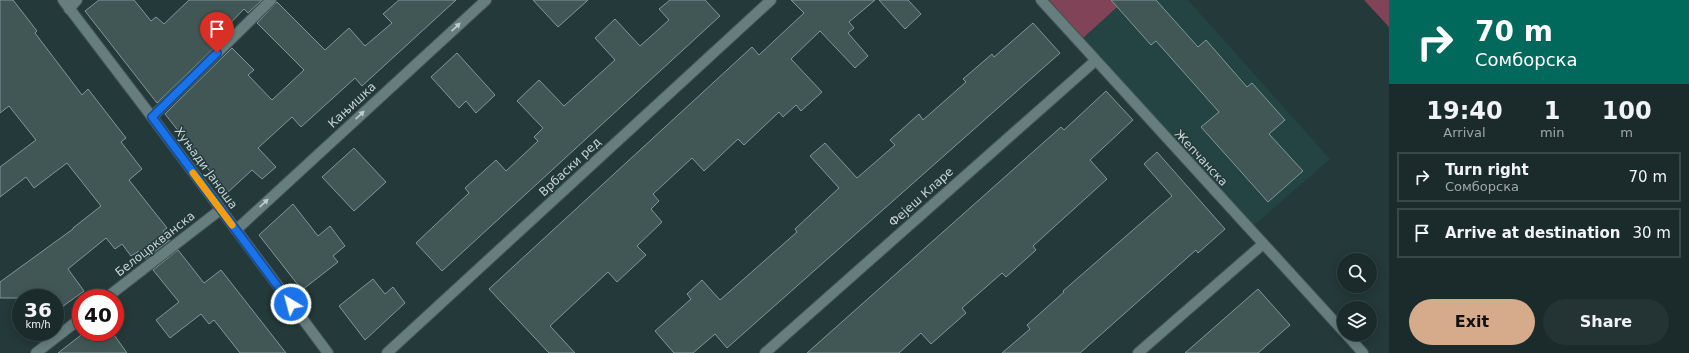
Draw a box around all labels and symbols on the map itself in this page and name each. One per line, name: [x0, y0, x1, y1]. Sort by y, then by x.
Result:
pin: [200, 12, 234, 53]
one-way arrow: [451, 23, 461, 32]
street label: Кањишка: [325, 79, 379, 131]
one-way arrow: [355, 111, 365, 120]
street label: Хуњади Јаноша: [172, 124, 240, 212]
street label: Жепчанска: [1171, 127, 1231, 189]
street label: Врбаски ред: [536, 135, 604, 199]
street label: Фејеш Кларе: [886, 164, 956, 230]
one-way arrow: [259, 199, 269, 208]
street label: Белоцркванска: [112, 209, 198, 279]
position arrow: [270, 283, 312, 325]
speed limit sign: 40: [72, 289, 124, 341]

